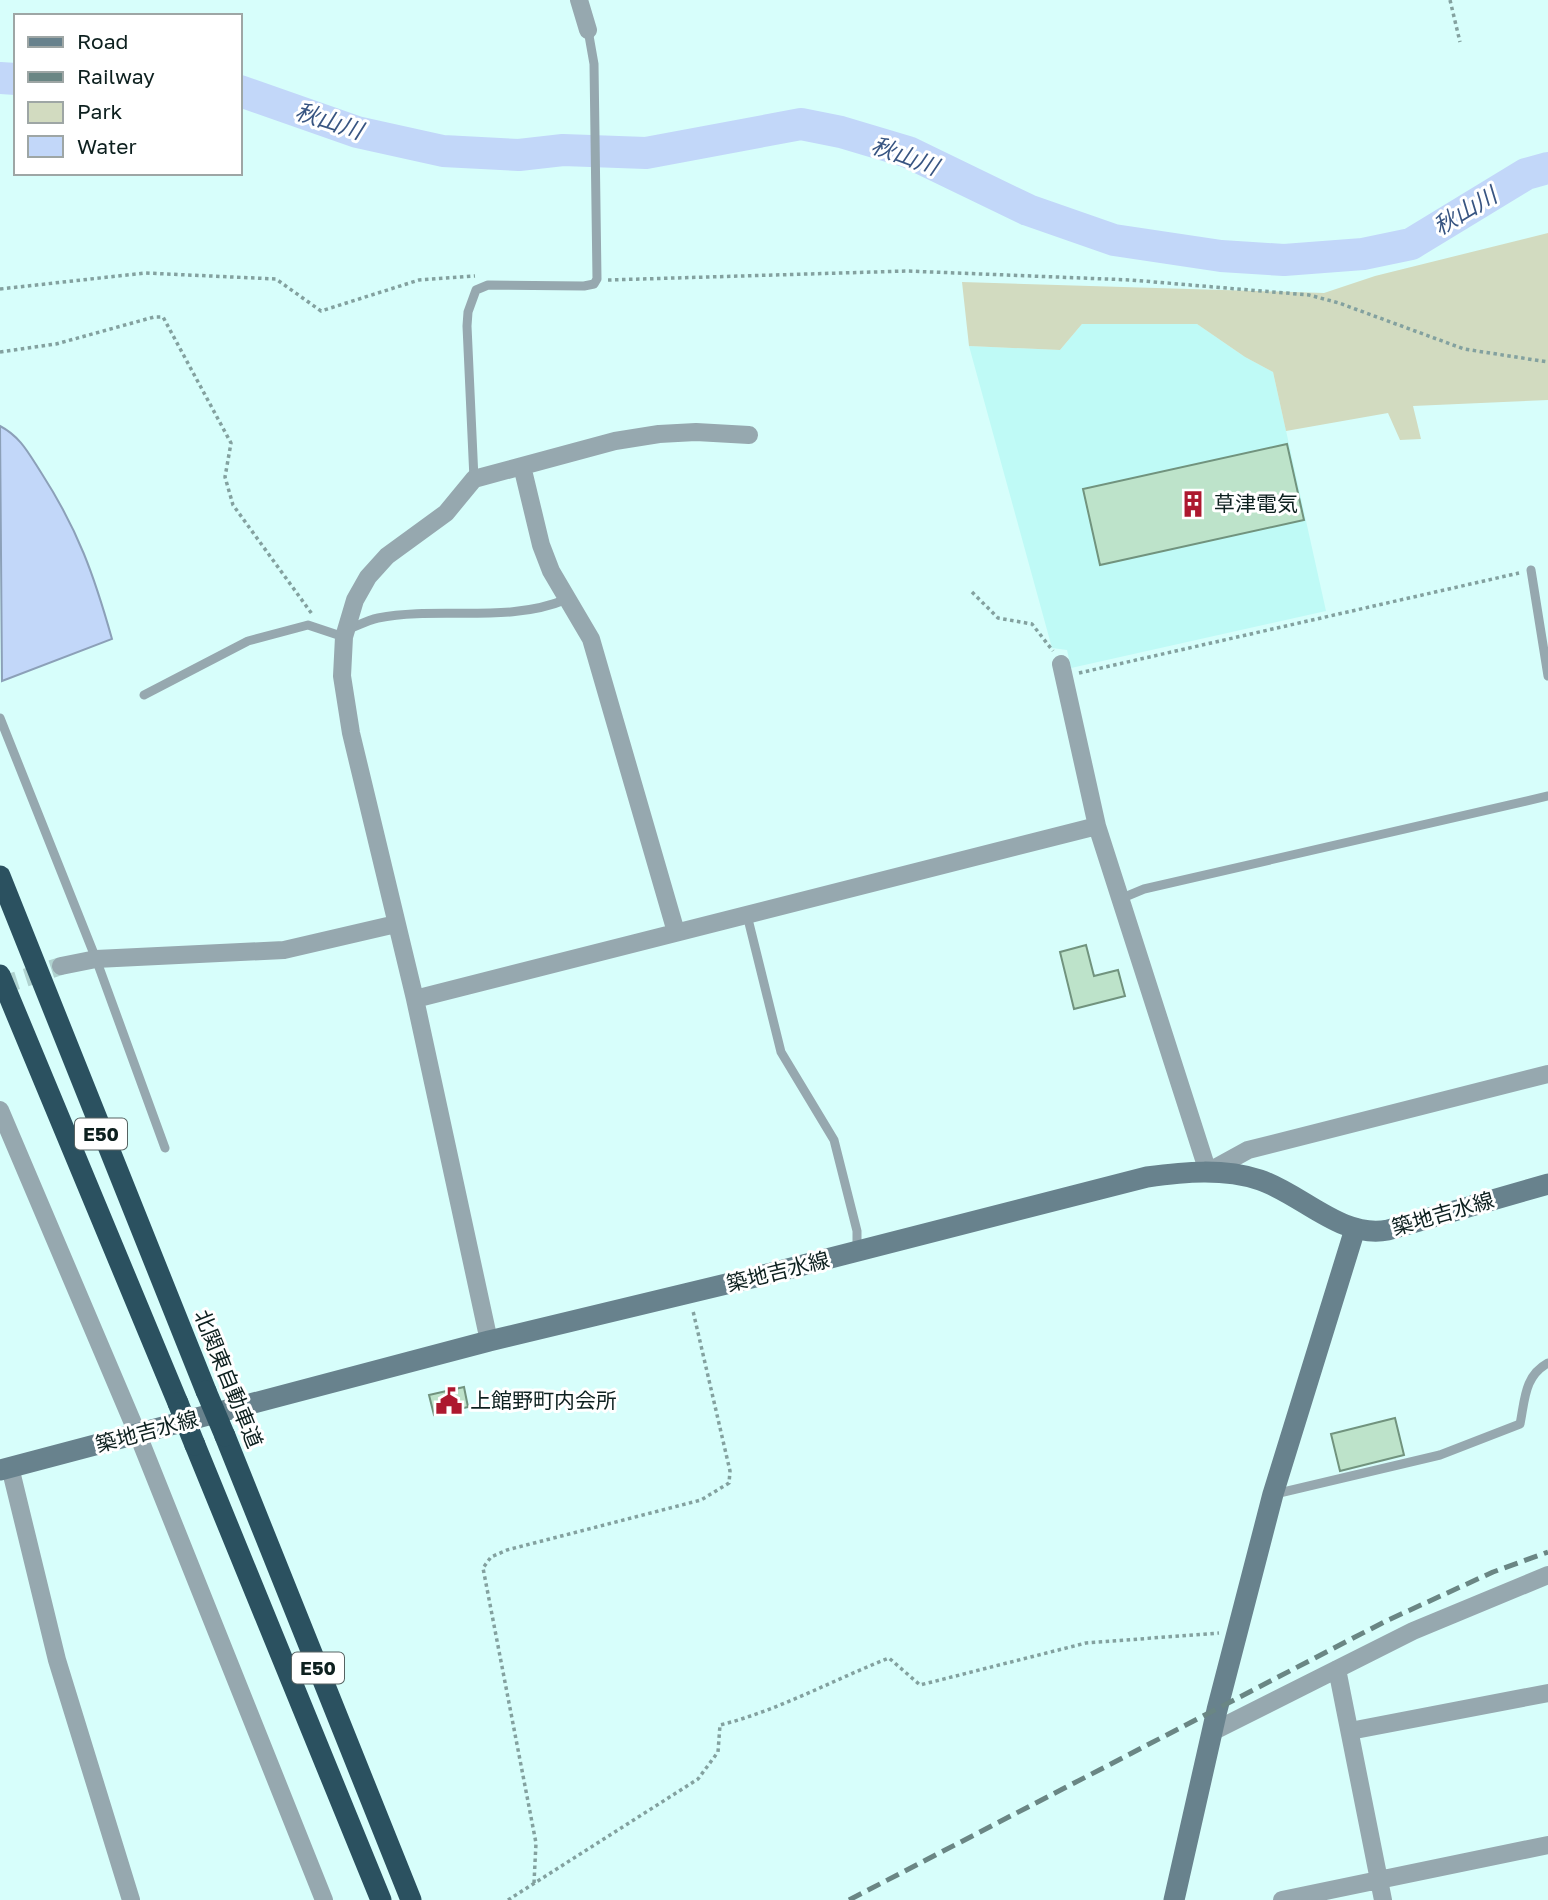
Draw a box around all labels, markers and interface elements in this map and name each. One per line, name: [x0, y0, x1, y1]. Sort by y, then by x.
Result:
legend: [14, 14, 242, 175]
text: Road: [77, 28, 128, 54]
text: Railway: [77, 63, 155, 89]
water label: 秋山川: [292, 96, 369, 145]
text: Park: [77, 98, 123, 124]
water label: 秋山川: [868, 130, 945, 181]
text: Water: [77, 133, 137, 159]
water label: 秋山川: [1428, 179, 1504, 240]
building icon: 草津電気: [1178, 489, 1208, 519]
place label: 草津電気: [1214, 490, 1298, 516]
road number: E50: [75, 1118, 127, 1150]
street label: 築地吉水線: [1389, 1186, 1497, 1240]
street label: 築地吉水線: [724, 1246, 832, 1296]
street label: 北関東自動車道: [189, 1306, 269, 1452]
public building icon: 上館野町内会所: [434, 1386, 464, 1416]
place label: 上館野町内会所: [470, 1387, 617, 1413]
street label: 築地吉水線: [93, 1405, 201, 1457]
road number: E50: [292, 1652, 344, 1684]

